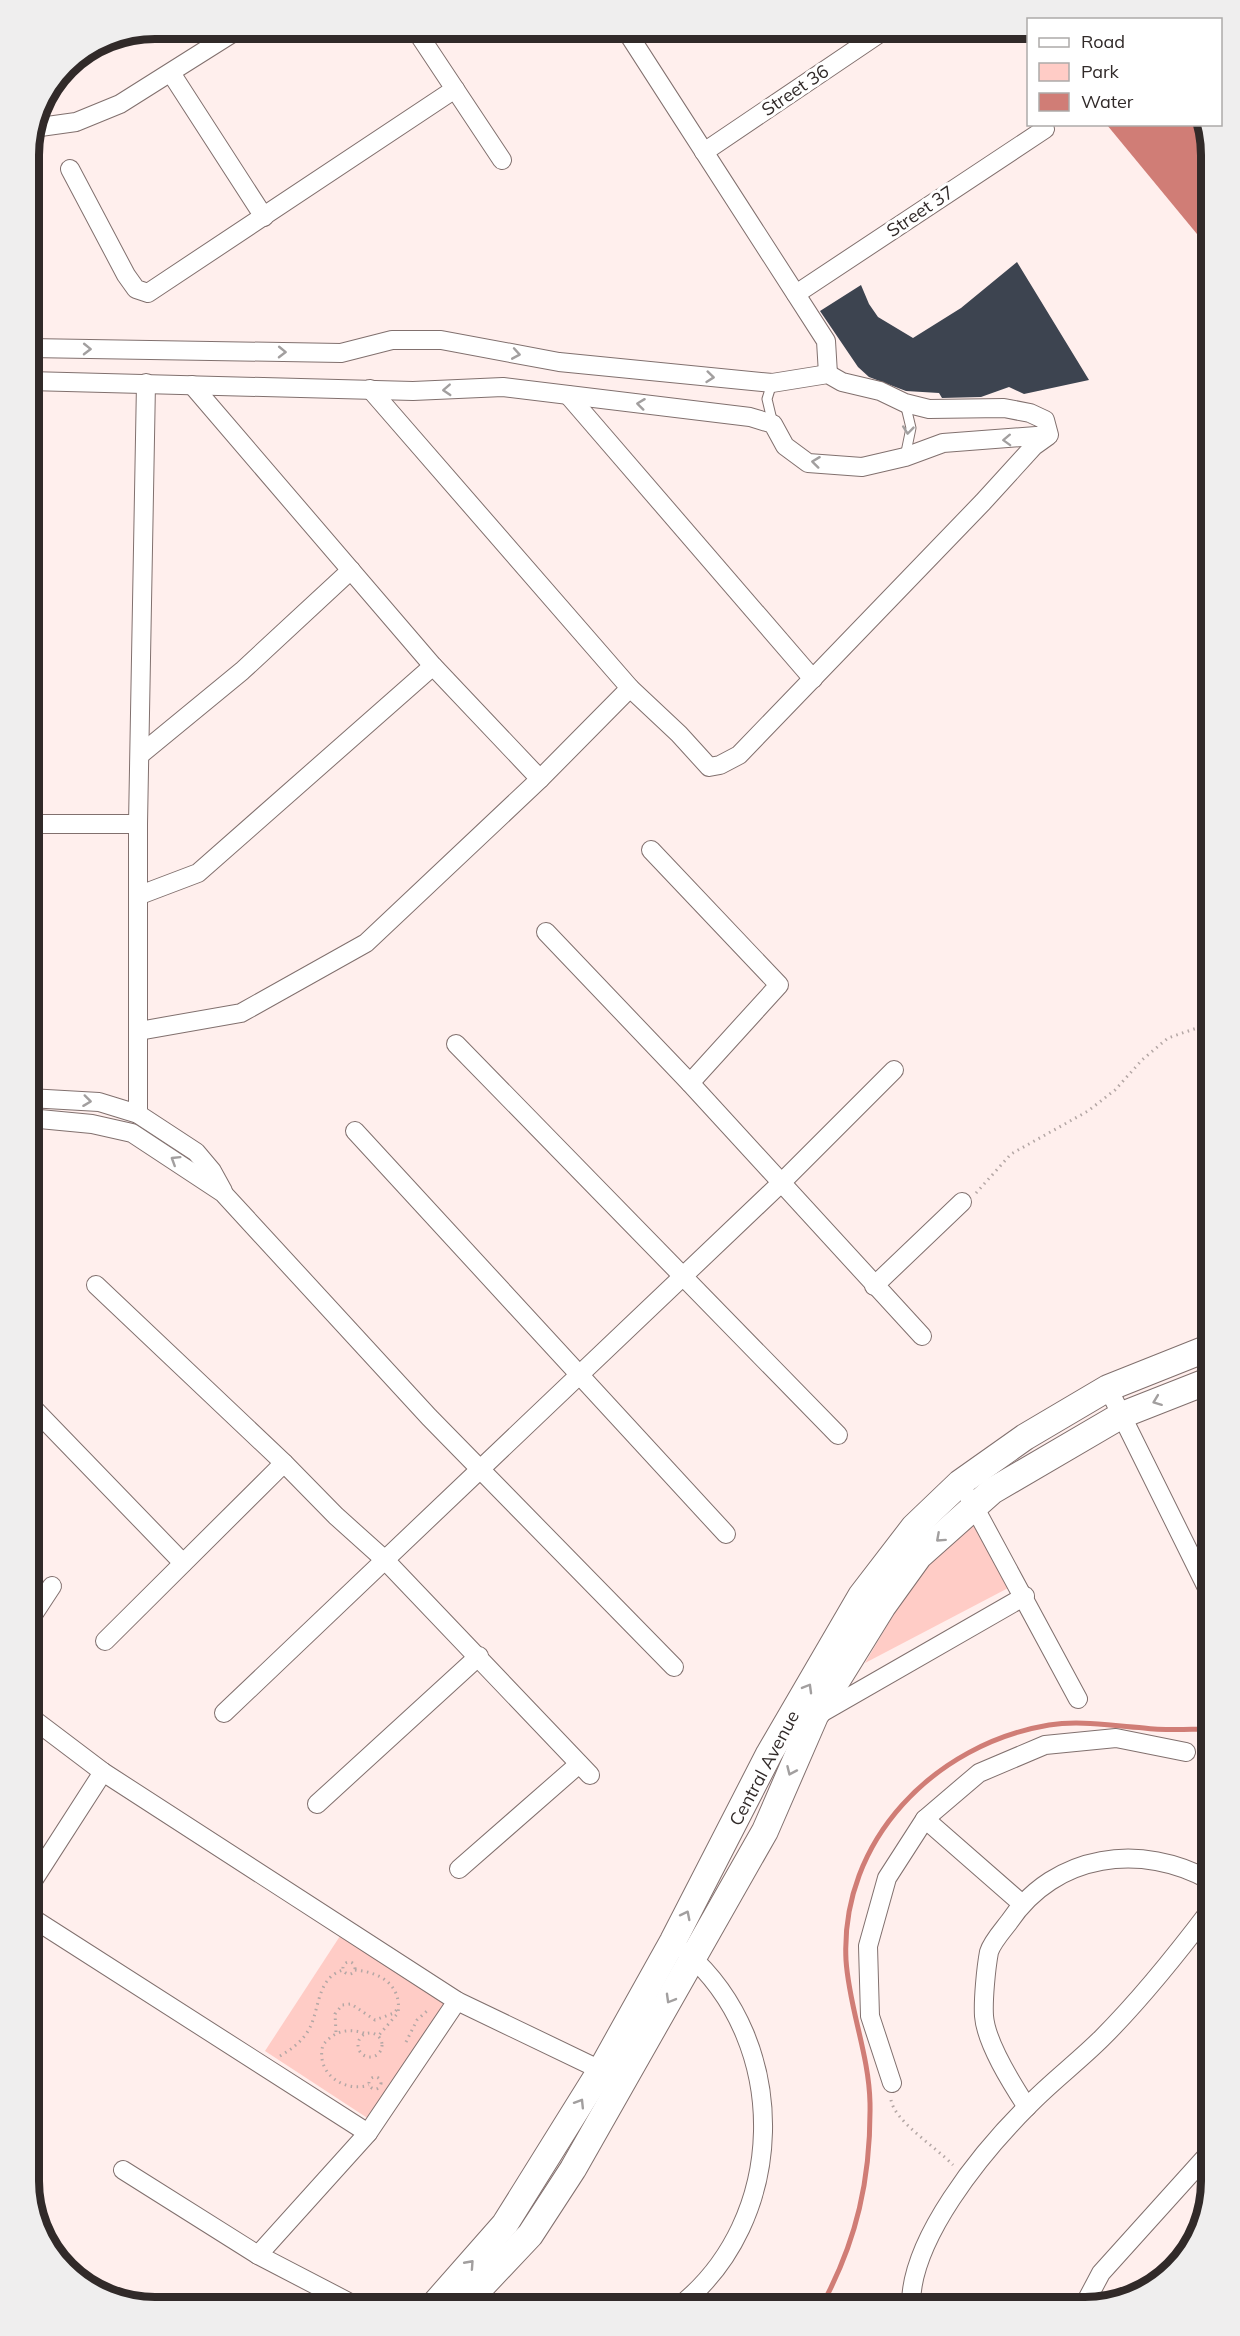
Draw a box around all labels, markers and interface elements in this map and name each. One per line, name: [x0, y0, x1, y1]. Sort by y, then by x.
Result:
legend: [1027, 18, 1222, 126]
text: Road: [1081, 30, 1125, 53]
street label: Street 36: [757, 59, 833, 121]
text: Park: [1081, 60, 1120, 83]
text: Water: [1081, 90, 1134, 113]
street label: Street 37: [882, 180, 958, 242]
one-way arrow: [83, 343, 92, 355]
one-way arrow: [278, 346, 287, 358]
one-way arrow: [511, 347, 521, 360]
one-way arrow: [705, 370, 714, 383]
one-way arrow: [442, 383, 451, 396]
one-way arrow: [636, 398, 645, 410]
one-way arrow: [902, 425, 915, 435]
one-way arrow: [1002, 433, 1011, 446]
one-way arrow: [811, 457, 821, 469]
one-way arrow: [82, 1094, 92, 1106]
one-way arrow: [171, 1156, 181, 1168]
one-way arrow: [1152, 1394, 1163, 1406]
one-way arrow: [936, 1531, 947, 1542]
one-way arrow: [801, 1683, 812, 1694]
street label: Central Avenue: [724, 1706, 804, 1830]
one-way arrow: [786, 1765, 798, 1776]
one-way arrow: [679, 1910, 691, 1921]
one-way arrow: [665, 1993, 677, 2003]
one-way arrow: [573, 2099, 585, 2109]
one-way arrow: [463, 2260, 474, 2270]

